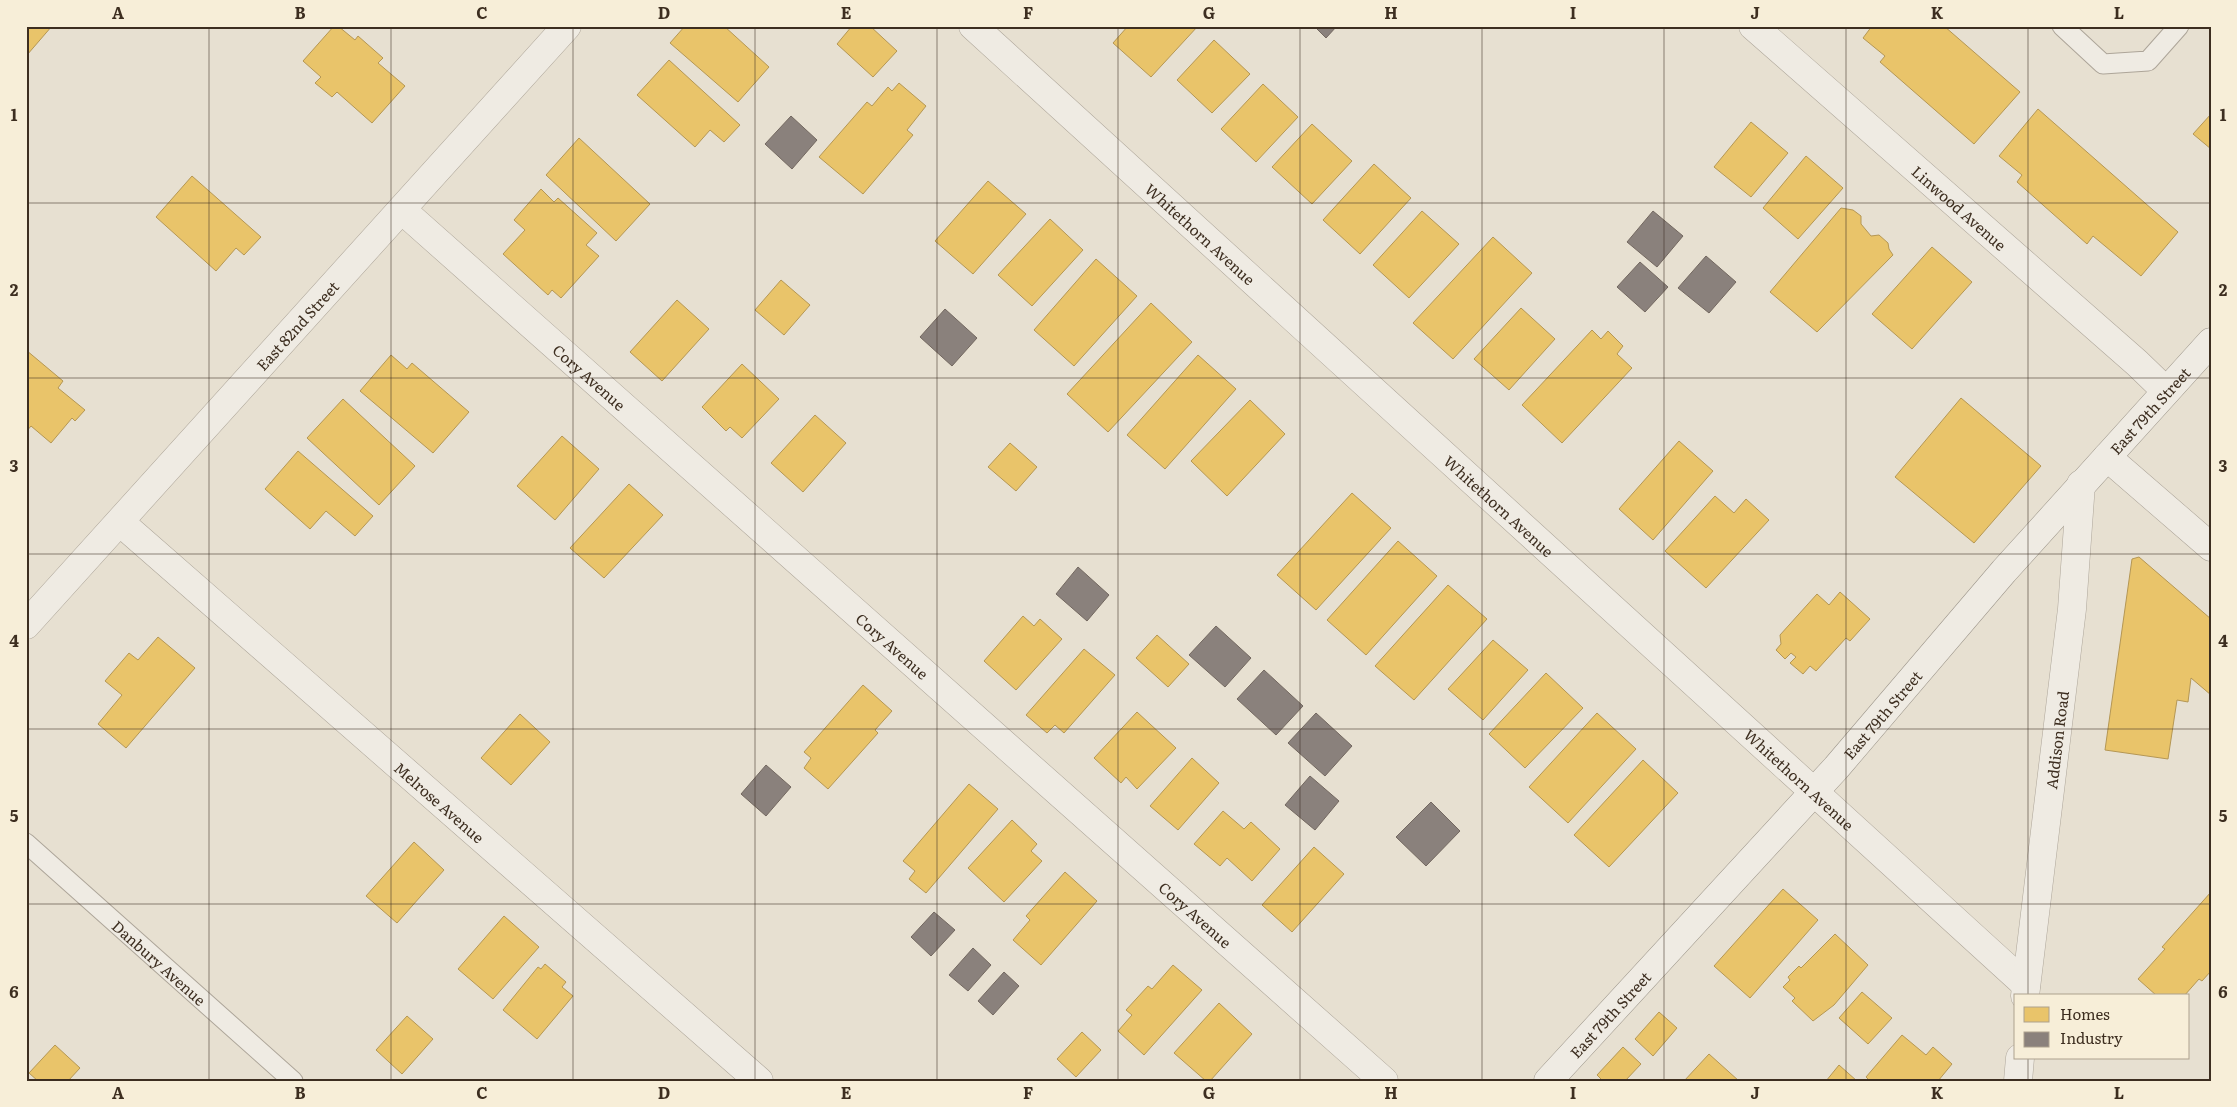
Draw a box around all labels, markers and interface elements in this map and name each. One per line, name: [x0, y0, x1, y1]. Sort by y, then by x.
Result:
text: A: [112, 0, 124, 24]
text: B: [294, 0, 306, 24]
text: C: [476, 0, 488, 24]
text: D: [658, 0, 670, 24]
text: E: [841, 0, 852, 24]
text: F: [1023, 0, 1033, 24]
text: G: [1203, 0, 1215, 24]
text: H: [1384, 0, 1398, 24]
text: I: [1570, 0, 1576, 24]
text: J: [1750, 0, 1760, 24]
text: K: [1931, 0, 1944, 24]
text: L: [2114, 0, 2124, 24]
text: 1: [11, 102, 18, 126]
text: 1: [2220, 102, 2227, 126]
street label: Linwood Avenue: [1907, 159, 2012, 255]
street label: Whitethorn Avenue: [1141, 177, 1261, 290]
street label: East 82nd Street: [250, 275, 343, 375]
text: 2: [10, 277, 19, 301]
text: 2: [2219, 277, 2228, 301]
street label: Cory Avenue: [548, 338, 631, 415]
street label: East 79th Street: [2104, 361, 2195, 459]
street label: Whitethorn Avenue: [1439, 449, 1560, 562]
text: 3: [10, 453, 19, 477]
text: 3: [2219, 453, 2228, 477]
street label: Cory Avenue: [851, 607, 934, 684]
text: 4: [9, 628, 19, 652]
text: 4: [2218, 628, 2228, 652]
street label: East 79th Street: [1837, 665, 1927, 764]
street label: Addison Road: [2039, 689, 2073, 790]
street label: Whitethorn Avenue: [1739, 723, 1860, 835]
street label: Melrose Avenue: [390, 756, 490, 848]
text: 5: [10, 803, 19, 827]
text: 5: [2219, 803, 2228, 827]
street label: Cory Avenue: [1154, 875, 1237, 953]
street label: Danbury Avenue: [108, 914, 212, 1010]
street label: East 79th Street: [1564, 966, 1656, 1063]
text: 6: [9, 979, 19, 1003]
text: 6: [2218, 979, 2228, 1003]
legend: [2014, 994, 2190, 1060]
text: Homes: [2060, 1002, 2110, 1025]
text: Industry: [2060, 1026, 2123, 1049]
text: A: [112, 1080, 124, 1104]
text: B: [294, 1080, 306, 1104]
text: C: [476, 1080, 488, 1104]
text: D: [658, 1080, 670, 1104]
text: E: [841, 1080, 852, 1104]
text: F: [1023, 1080, 1033, 1104]
text: G: [1203, 1080, 1215, 1104]
text: H: [1384, 1080, 1398, 1104]
text: I: [1570, 1080, 1576, 1104]
text: J: [1750, 1080, 1760, 1104]
text: K: [1931, 1080, 1944, 1104]
text: L: [2114, 1080, 2124, 1104]

